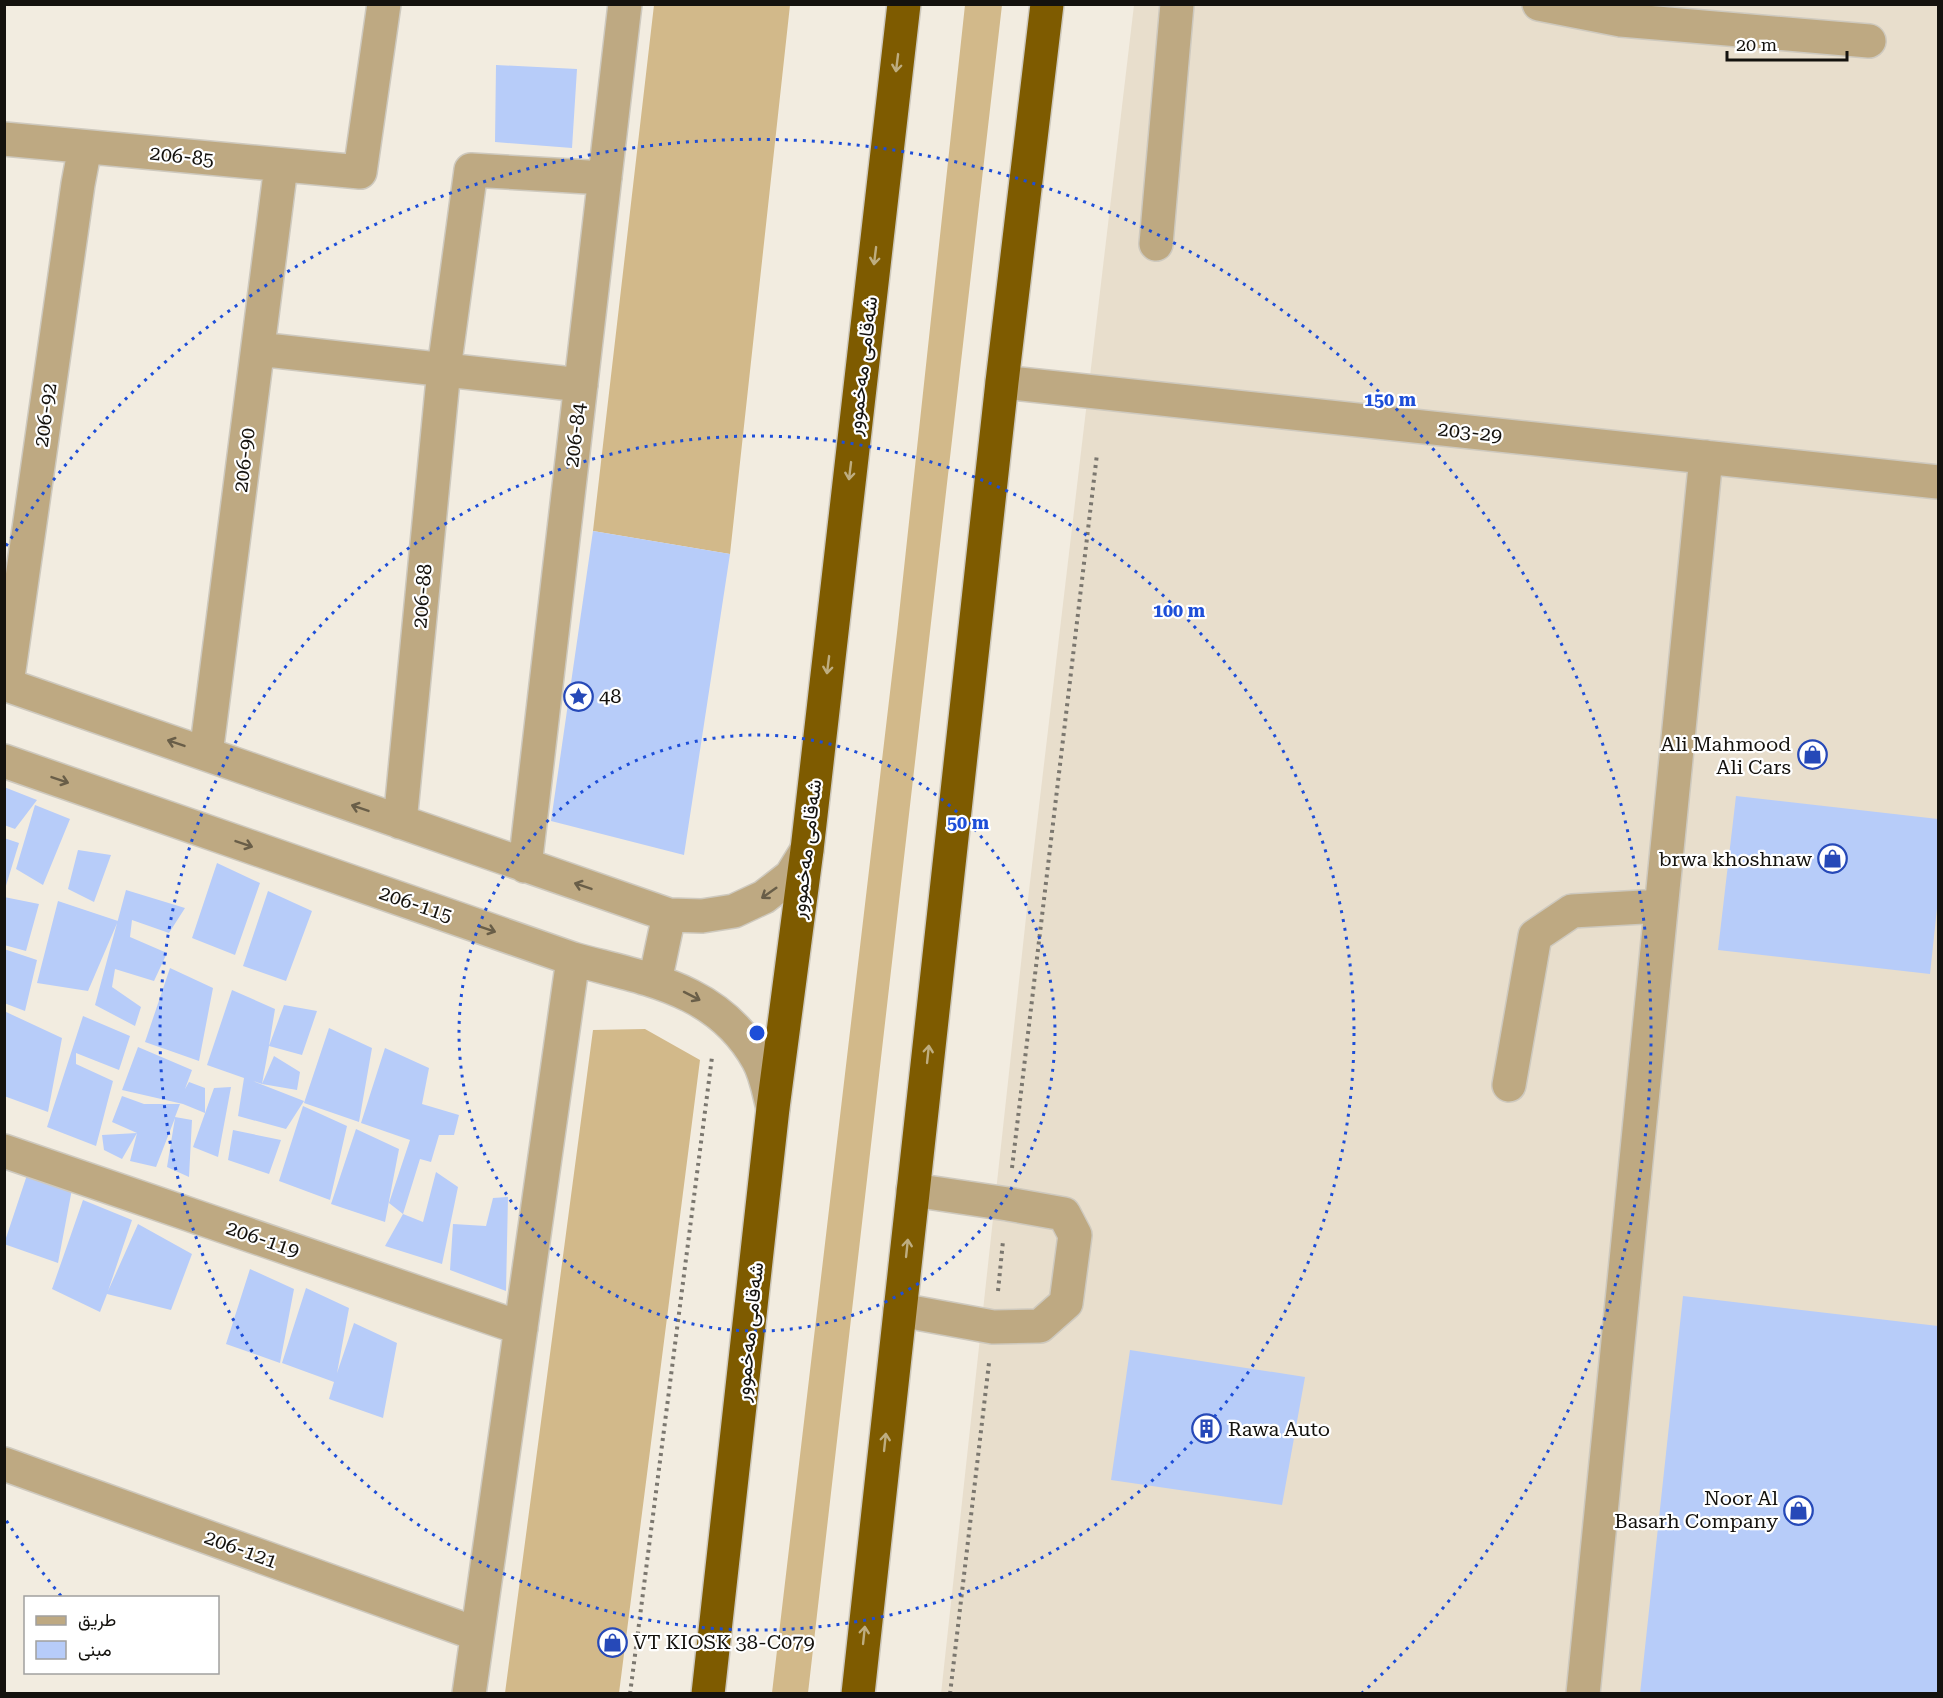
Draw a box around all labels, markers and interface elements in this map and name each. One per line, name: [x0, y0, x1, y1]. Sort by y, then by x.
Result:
scale bar: [1727, 24, 1847, 62]
text: 20 m: [1736, 34, 1777, 55]
one-way arrow: [892, 52, 903, 72]
street label: 206-85: [149, 141, 215, 171]
one-way arrow: [869, 246, 880, 266]
street label: شەقامی مەخموور: [841, 295, 883, 438]
street label: 206-92: [29, 381, 61, 449]
text: 150 m: [1364, 389, 1417, 410]
street label: 206-84: [559, 401, 591, 469]
street label: 203-29: [1437, 417, 1503, 447]
street label: 206-90: [228, 426, 260, 494]
one-way arrow: [845, 460, 856, 480]
street label: 206-88: [407, 563, 437, 629]
text: 100 m: [1153, 600, 1206, 621]
one-way arrow: [822, 654, 833, 674]
place icon: 48: [562, 680, 594, 712]
place label: 48: [599, 684, 621, 708]
place label: Ali Mahmood Ali Cars: [1661, 732, 1791, 779]
one-way arrow: [167, 737, 186, 748]
shop icon: Ali Mahmood Ali Cars: [1796, 739, 1828, 771]
one-way arrow: [50, 775, 69, 786]
street label: شەقامی مەخموور: [785, 778, 827, 921]
one-way arrow: [351, 802, 369, 813]
text: 50 m: [947, 812, 990, 833]
one-way arrow: [234, 840, 253, 851]
shop icon: brwa khoshnaw: [1817, 843, 1849, 875]
place label: brwa khoshnaw: [1659, 847, 1812, 871]
street label: 206-115: [376, 880, 456, 928]
one-way arrow: [574, 880, 593, 891]
one-way arrow: [761, 887, 777, 899]
one-way arrow: [478, 925, 496, 936]
one-way arrow: [683, 991, 701, 1002]
centre of rings: [747, 1023, 767, 1043]
one-way arrow: [923, 1044, 934, 1064]
street label: 206-119: [223, 1215, 303, 1263]
one-way arrow: [901, 1238, 912, 1258]
street label: شەقامی مەخموور: [730, 1261, 769, 1404]
building icon: Rawa Auto: [1191, 1413, 1223, 1445]
place label: Rawa Auto: [1228, 1417, 1330, 1441]
one-way arrow: [880, 1432, 891, 1452]
place label: Noor Al Basarh Company: [1614, 1486, 1778, 1533]
shop icon: Noor Al Basarh Company: [1783, 1494, 1815, 1526]
street label: 206-121: [201, 1525, 281, 1573]
legend: [24, 1596, 219, 1674]
text: طريق: [78, 1609, 116, 1631]
shop icon: VT KIOSK 38-C079: [596, 1626, 628, 1658]
one-way arrow: [859, 1626, 870, 1646]
place label: VT KIOSK 38-C079: [633, 1630, 815, 1654]
text: مبنى: [78, 1639, 112, 1661]

